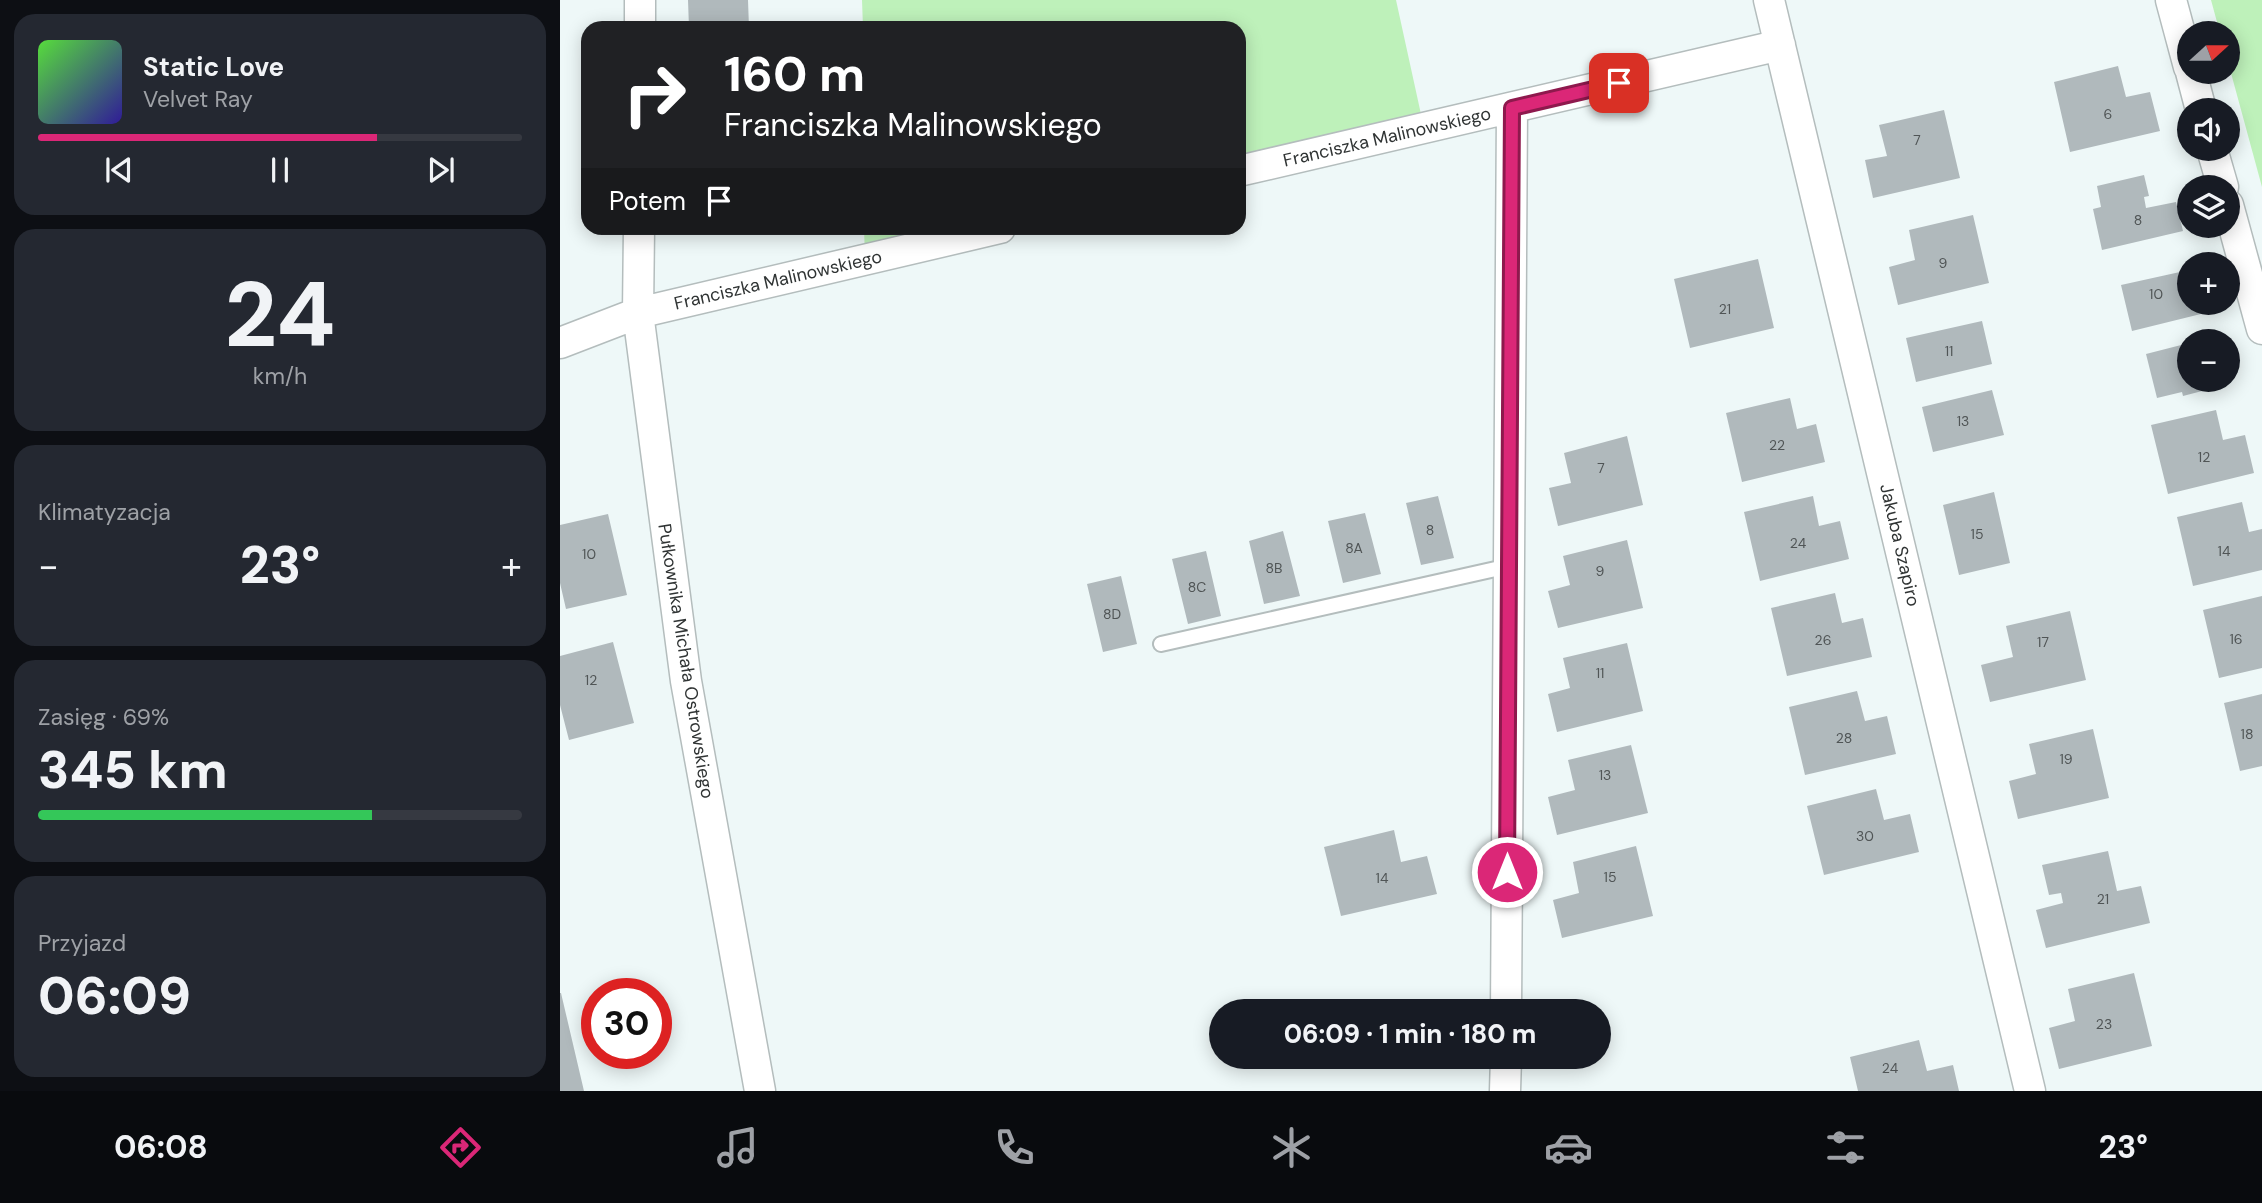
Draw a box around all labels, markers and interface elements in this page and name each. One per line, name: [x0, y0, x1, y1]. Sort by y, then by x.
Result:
north arrow: [2177, 21, 2240, 84]
map controls: [2177, 21, 2240, 392]
text: 160 m: [724, 42, 865, 106]
icon: right: [609, 49, 700, 140]
text: Static Love: [143, 50, 284, 84]
pin: [1589, 53, 1649, 113]
icon: arrive: [1600, 64, 1638, 102]
text: Velvet Ray: [143, 84, 253, 114]
button: sound: [2177, 98, 2240, 161]
street label: Franciszka Malinowskiego: [1281, 101, 1493, 173]
text: Franciszka Malinowskiego: [724, 104, 1102, 146]
house number: 6: [2104, 105, 2112, 123]
house number: 7: [1913, 131, 1921, 149]
icon: previous: [100, 151, 138, 189]
icon: pause: [261, 151, 299, 189]
icon: next: [422, 151, 460, 189]
button: layers: [2177, 175, 2240, 238]
icon: arrive: [700, 182, 738, 220]
text: Potem: [609, 184, 686, 218]
house number: 8: [2134, 211, 2142, 229]
street label: Franciszka Malinowskiego: [672, 244, 884, 316]
button: +: [2177, 252, 2240, 315]
house number: 9: [1939, 254, 1948, 272]
text: 24: [224, 256, 336, 374]
house number: 10: [2149, 285, 2163, 303]
house number: 21: [1719, 300, 1731, 318]
button: −: [2177, 329, 2240, 392]
house number: 11: [1945, 342, 1953, 360]
text: km/h: [253, 361, 307, 391]
house number: 13: [1957, 412, 1969, 430]
house number: 22: [1769, 436, 1785, 454]
house number: 12: [2198, 448, 2210, 466]
house number: 7: [1597, 459, 1605, 477]
street label: Jakuba Szapiro: [1874, 481, 1926, 609]
text: Klimatyzacja: [38, 497, 171, 527]
house number: 8: [1426, 521, 1434, 539]
street label: Pułkownika Michała Ostrowskiego: [652, 522, 720, 800]
house number: 15: [1971, 525, 1983, 543]
text: 23°: [240, 531, 320, 599]
house number: 24: [1790, 534, 1807, 552]
house number: 8A: [1345, 539, 1363, 557]
text: −: [38, 541, 59, 591]
text: +: [501, 541, 522, 591]
house number: 14: [2218, 542, 2231, 560]
house number: 10: [582, 545, 596, 563]
house number: 8B: [1266, 559, 1282, 577]
house number: 9: [1596, 562, 1605, 580]
house number: 8C: [1188, 578, 1206, 596]
house number: 8D: [1103, 605, 1121, 623]
house number: 16: [2229, 630, 2243, 648]
house number: 26: [1815, 631, 1831, 649]
house number: 17: [2037, 633, 2049, 651]
house number: 11: [1596, 664, 1604, 682]
house number: 12: [585, 671, 597, 689]
text: Zasięg · 69%: [38, 702, 169, 732]
house number: 18: [2241, 725, 2253, 743]
house number: 28: [1836, 729, 1852, 747]
text: 345 km: [38, 736, 228, 804]
house number: 19: [2059, 750, 2073, 768]
house number: 13: [1599, 766, 1611, 784]
house number: 30: [1856, 827, 1874, 845]
position arrow: [1470, 835, 1544, 909]
house number: 15: [1604, 868, 1616, 886]
house number: 14: [1376, 869, 1389, 887]
house number: 21: [2097, 890, 2109, 908]
text: Przyjazd: [38, 928, 126, 958]
text: 06:09: [38, 962, 191, 1030]
speed limit sign: 30: [581, 978, 672, 1069]
house number: 23: [2096, 1015, 2112, 1033]
text: 06:09 · 1 min · 180 m: [1284, 1017, 1536, 1051]
house number: 24: [1882, 1059, 1899, 1077]
icon: directions: [436, 1123, 485, 1172]
icon: music: [713, 1123, 762, 1172]
icon: phone: [990, 1123, 1039, 1172]
icon: climate: [1267, 1123, 1316, 1172]
icon: car: [1544, 1123, 1593, 1172]
icon: filters: [1821, 1123, 1870, 1172]
text: 06:08: [114, 1126, 208, 1168]
text: 23°: [2099, 1126, 2148, 1168]

